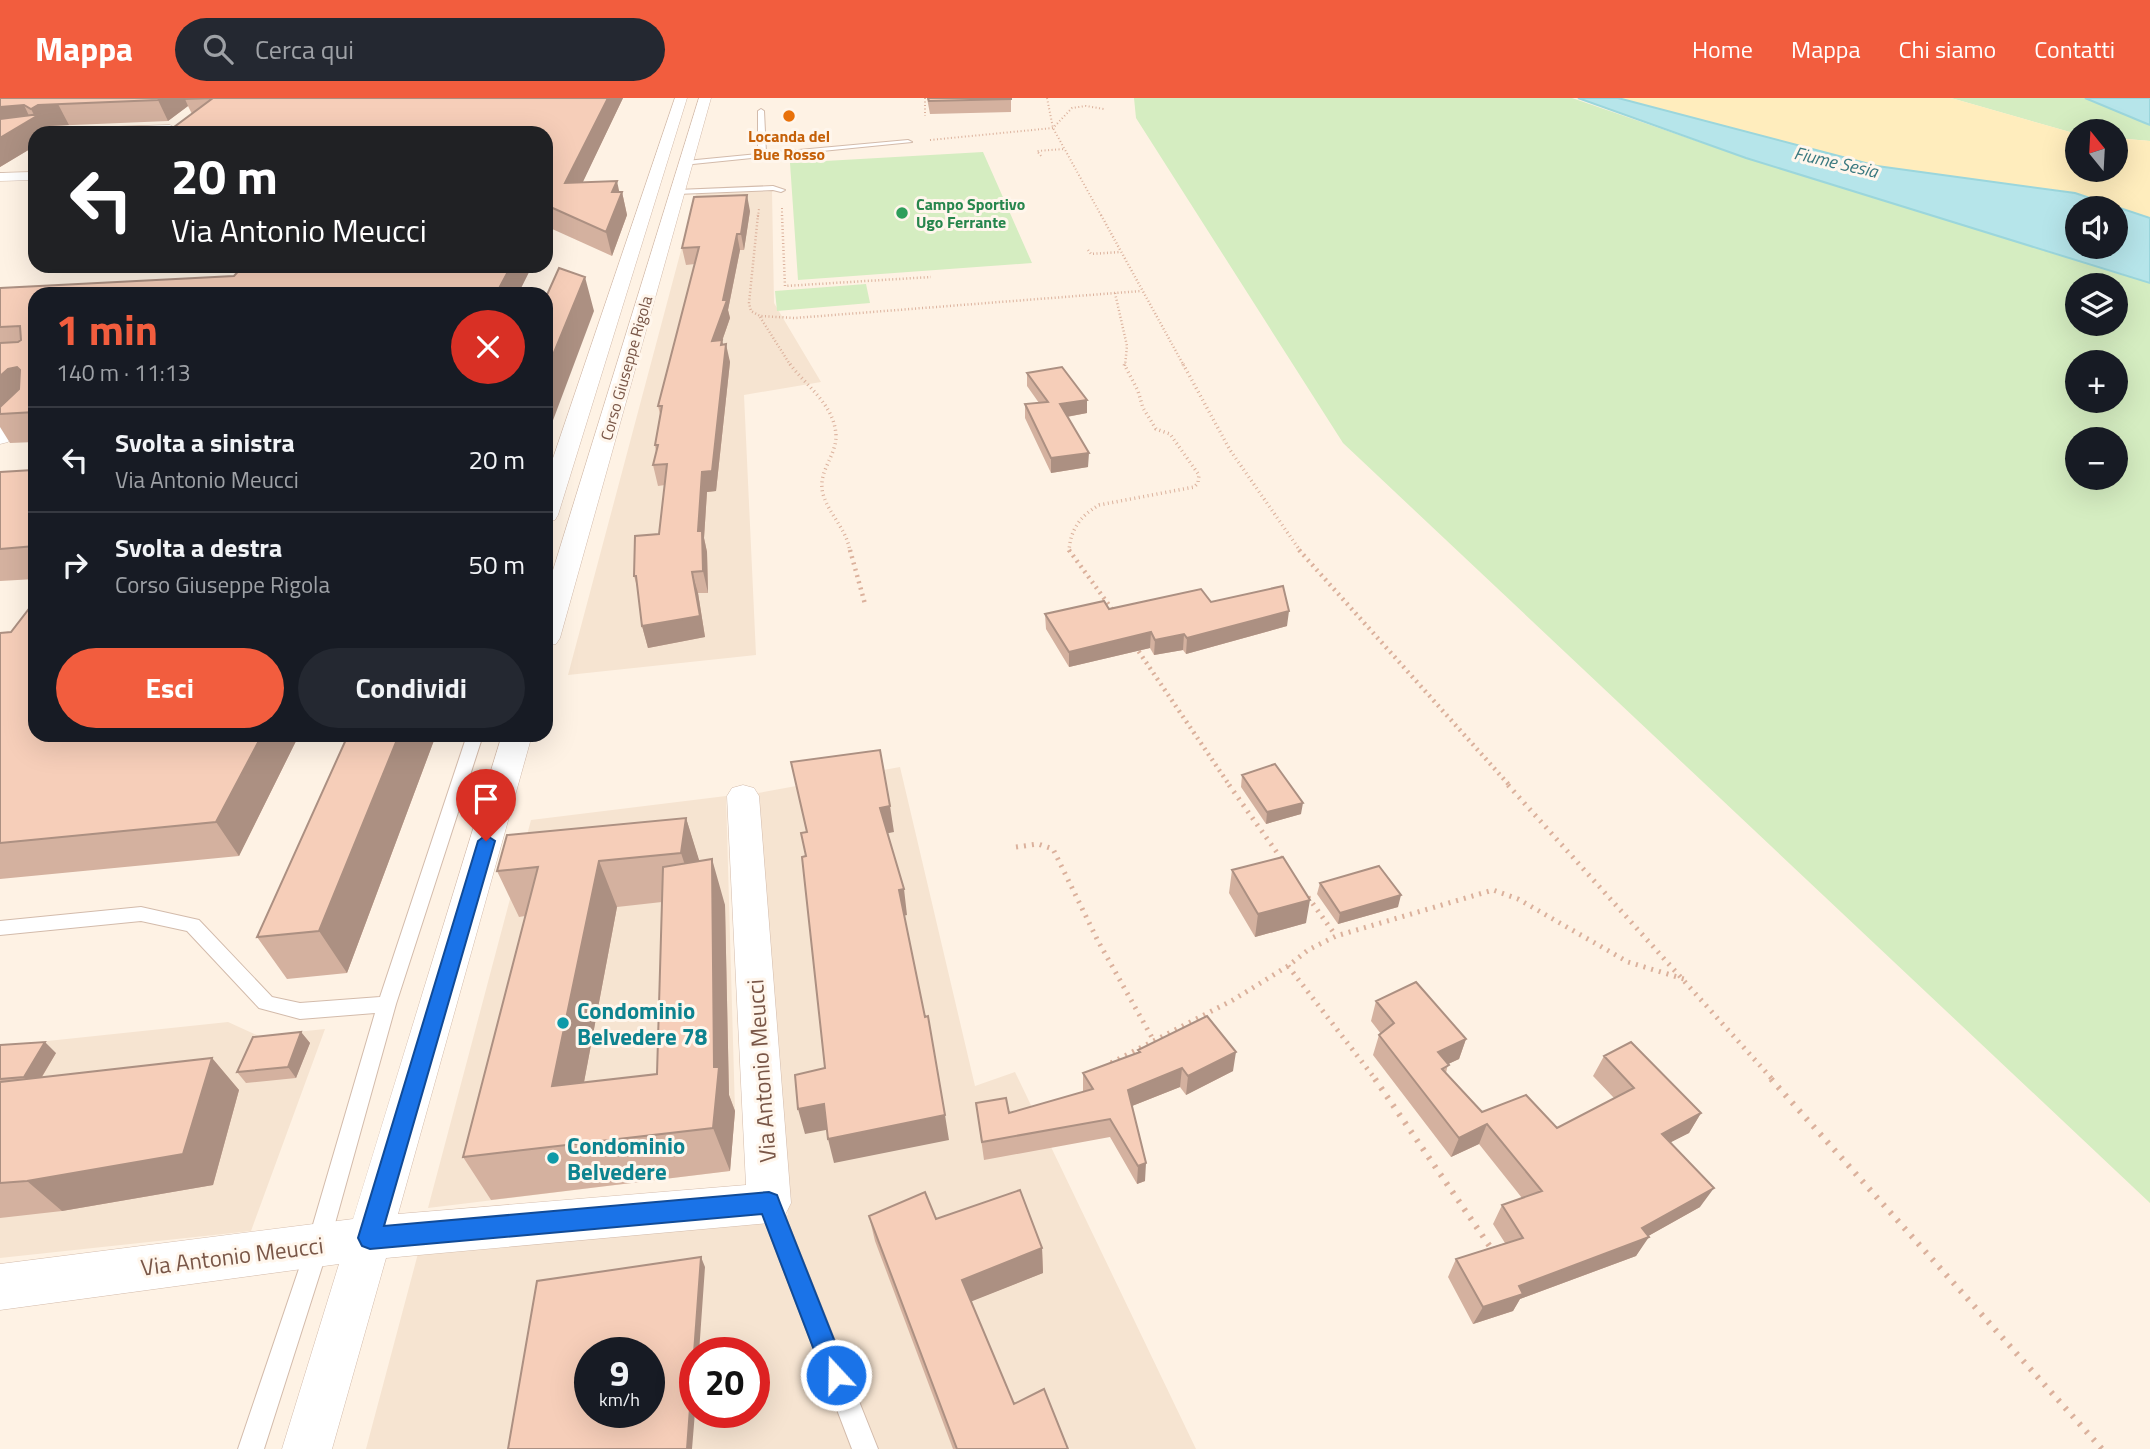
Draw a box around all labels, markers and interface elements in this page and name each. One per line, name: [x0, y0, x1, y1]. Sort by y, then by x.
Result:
search box: [175, 18, 665, 81]
text: Mappa: [35, 24, 133, 74]
icon: search: [199, 30, 237, 68]
text: Cerca qui: [255, 30, 354, 69]
text: Home: [1692, 31, 1753, 67]
text: Mappa: [1791, 31, 1860, 67]
text: Chi siamo: [1898, 31, 1996, 67]
text: Contatti: [2034, 31, 2115, 67]
marker: Locanda del Bue Rosso: [781, 108, 797, 124]
north arrow: [2065, 119, 2128, 182]
map controls: [2065, 119, 2128, 490]
place label: Locanda del Bue Rosso: [748, 124, 830, 166]
text: 20 m: [171, 138, 278, 213]
water label: Fiume Sesia: [1791, 139, 1882, 185]
icon: left: [56, 154, 147, 245]
place label: Campo Sportivo Ugo Ferrante: [916, 192, 1025, 234]
button: sound: [2065, 196, 2128, 259]
marker: Campo Sportivo Ugo Ferrante: [894, 205, 910, 221]
text: Via Antonio Meucci: [171, 206, 427, 254]
button: layers: [2065, 273, 2128, 336]
street label: Corso Giuseppe Rigola: [594, 293, 658, 443]
text: 1 min: [56, 297, 158, 361]
button: close: [451, 310, 525, 384]
button: +: [2065, 350, 2128, 413]
text: 140 m · 11:13: [56, 355, 191, 390]
text: Svolta a sinistra: [115, 423, 295, 462]
button: −: [2065, 427, 2128, 490]
text: 20 m: [468, 440, 525, 479]
icon: left: [56, 441, 94, 479]
text: Via Antonio Meucci: [115, 462, 299, 497]
text: Svolta a destra: [115, 528, 282, 567]
text: 50 m: [468, 545, 525, 584]
icon: right: [56, 546, 94, 584]
text: Corso Giuseppe Rigola: [115, 567, 330, 602]
button: Esci: [56, 648, 284, 728]
button: Condividi: [298, 648, 525, 728]
pin: [456, 769, 516, 841]
icon: arrive: [467, 780, 505, 818]
street label: Via Antonio Meucci: [737, 978, 785, 1164]
place label: Condominio Belvedere 78: [577, 993, 708, 1054]
marker: Condominio Belvedere 78: [555, 1015, 571, 1031]
place label: Condominio Belvedere: [567, 1128, 685, 1189]
marker: Condominio Belvedere: [545, 1150, 561, 1166]
street label: Via Antonio Meucci: [139, 1227, 325, 1285]
speed limit sign: 20: [679, 1337, 770, 1428]
position arrow: [799, 1338, 873, 1412]
text: 9: [610, 1346, 629, 1400]
text: km/h: [599, 1386, 640, 1413]

